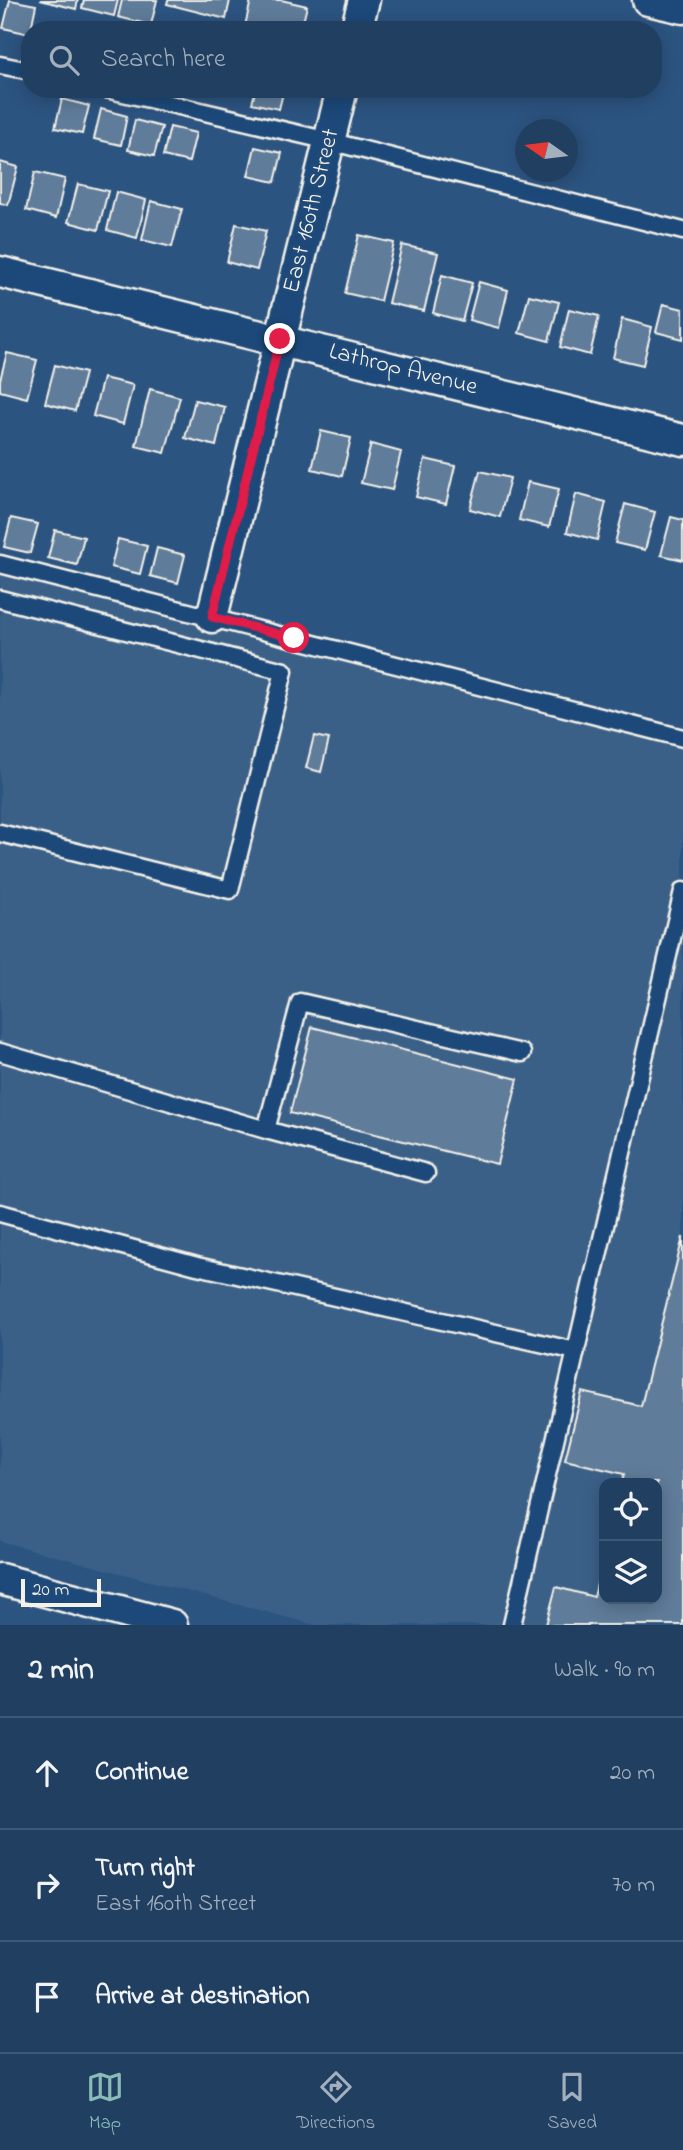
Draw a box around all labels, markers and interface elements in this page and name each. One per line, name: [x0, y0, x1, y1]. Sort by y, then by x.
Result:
search box: [21, 21, 662, 98]
icon: search: [45, 41, 83, 79]
text: Search here: [101, 41, 226, 79]
north arrow: [515, 119, 578, 182]
street label: East 160th Street: [275, 125, 349, 297]
route end: [264, 323, 295, 354]
street label: Lathrop Avenue: [325, 335, 481, 405]
route start: [278, 622, 309, 653]
map controls: [599, 1478, 662, 1604]
button: locate: [599, 1478, 662, 1541]
button: layers: [599, 1541, 662, 1604]
scale bar: [21, 1576, 102, 1608]
text: 20 m: [32, 1577, 69, 1604]
text: 2 min: [28, 1649, 94, 1693]
text: Walk · 90 m: [554, 1654, 655, 1687]
icon: ahead: [28, 1754, 66, 1792]
text: Continue: [95, 1754, 188, 1792]
text: 20 m: [610, 1757, 655, 1790]
text: Turn right: [95, 1850, 195, 1888]
icon: right: [28, 1866, 66, 1904]
text: 70 m: [612, 1869, 655, 1902]
text: East 160th Street: [95, 1888, 256, 1921]
icon: arrive: [28, 1978, 66, 2016]
text: Arrive at destination: [95, 1978, 310, 2016]
tab: Map: [86, 2068, 124, 2137]
tab: Directions: [296, 2068, 375, 2137]
tab: Saved: [547, 2068, 597, 2137]

